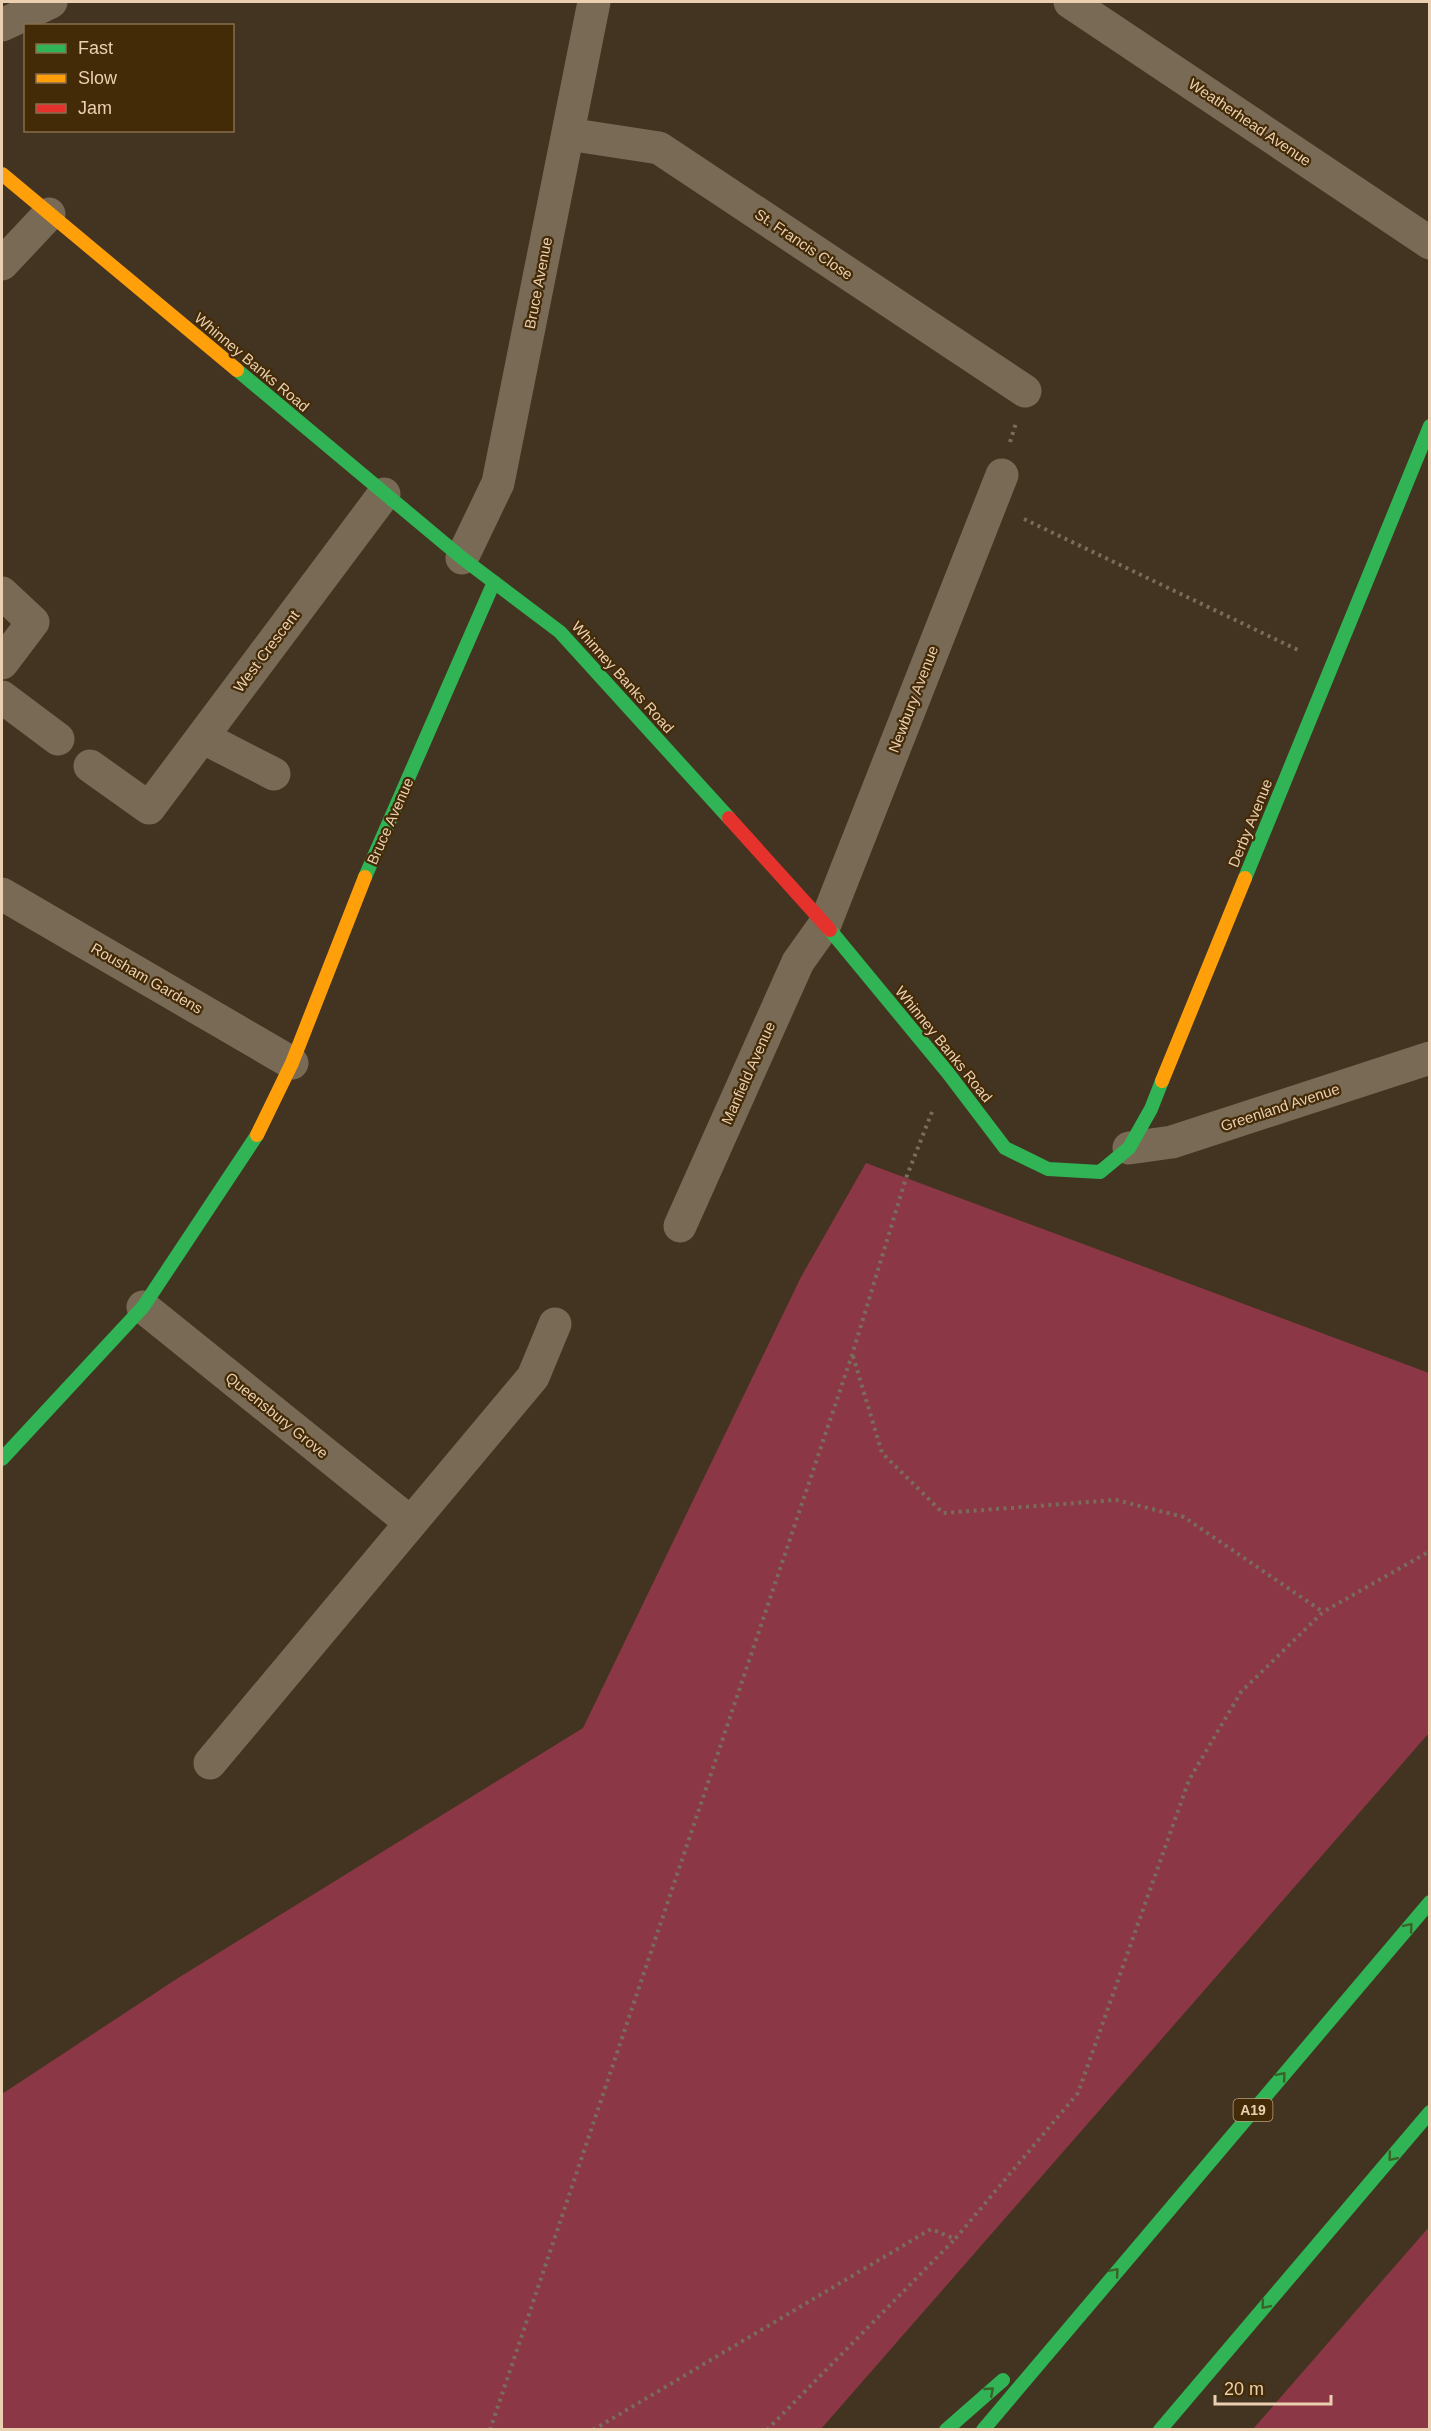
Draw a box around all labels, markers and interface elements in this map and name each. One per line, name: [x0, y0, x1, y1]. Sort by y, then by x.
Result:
legend: [24, 24, 234, 132]
text: Fast: [78, 38, 113, 58]
text: Slow: [78, 68, 118, 88]
street label: Weatherhead Avenue: [1186, 75, 1314, 169]
text: Jam: [78, 98, 112, 118]
street label: St. Francis Close: [752, 205, 856, 283]
street label: Bruce Avenue: [521, 236, 555, 330]
street label: Whinney Banks Road: [191, 309, 313, 415]
street label: West Crescent: [230, 606, 303, 695]
street label: Whinney Banks Road: [568, 618, 678, 736]
street label: Newbury Avenue: [885, 643, 941, 755]
street label: Bruce Avenue: [363, 775, 417, 867]
street label: Derby Avenue: [1225, 776, 1275, 870]
street label: Rousham Gardens: [88, 939, 206, 1017]
street label: Whinney Banks Road: [892, 983, 996, 1105]
street label: Manfield Avenue: [718, 1019, 778, 1127]
street label: Greenland Avenue: [1218, 1080, 1342, 1134]
street label: Queensbury Grove: [222, 1369, 332, 1461]
one-way arrow: [1401, 1923, 1412, 1934]
one-way arrow: [1275, 2072, 1286, 2083]
road number: A19: [1234, 2099, 1272, 2121]
one-way arrow: [1388, 2150, 1399, 2161]
one-way arrow: [1108, 2268, 1119, 2279]
one-way arrow: [1261, 2298, 1272, 2309]
scale bar: [1215, 2368, 1330, 2406]
text: 20 m: [1224, 2379, 1264, 2399]
one-way arrow: [983, 2388, 994, 2399]

